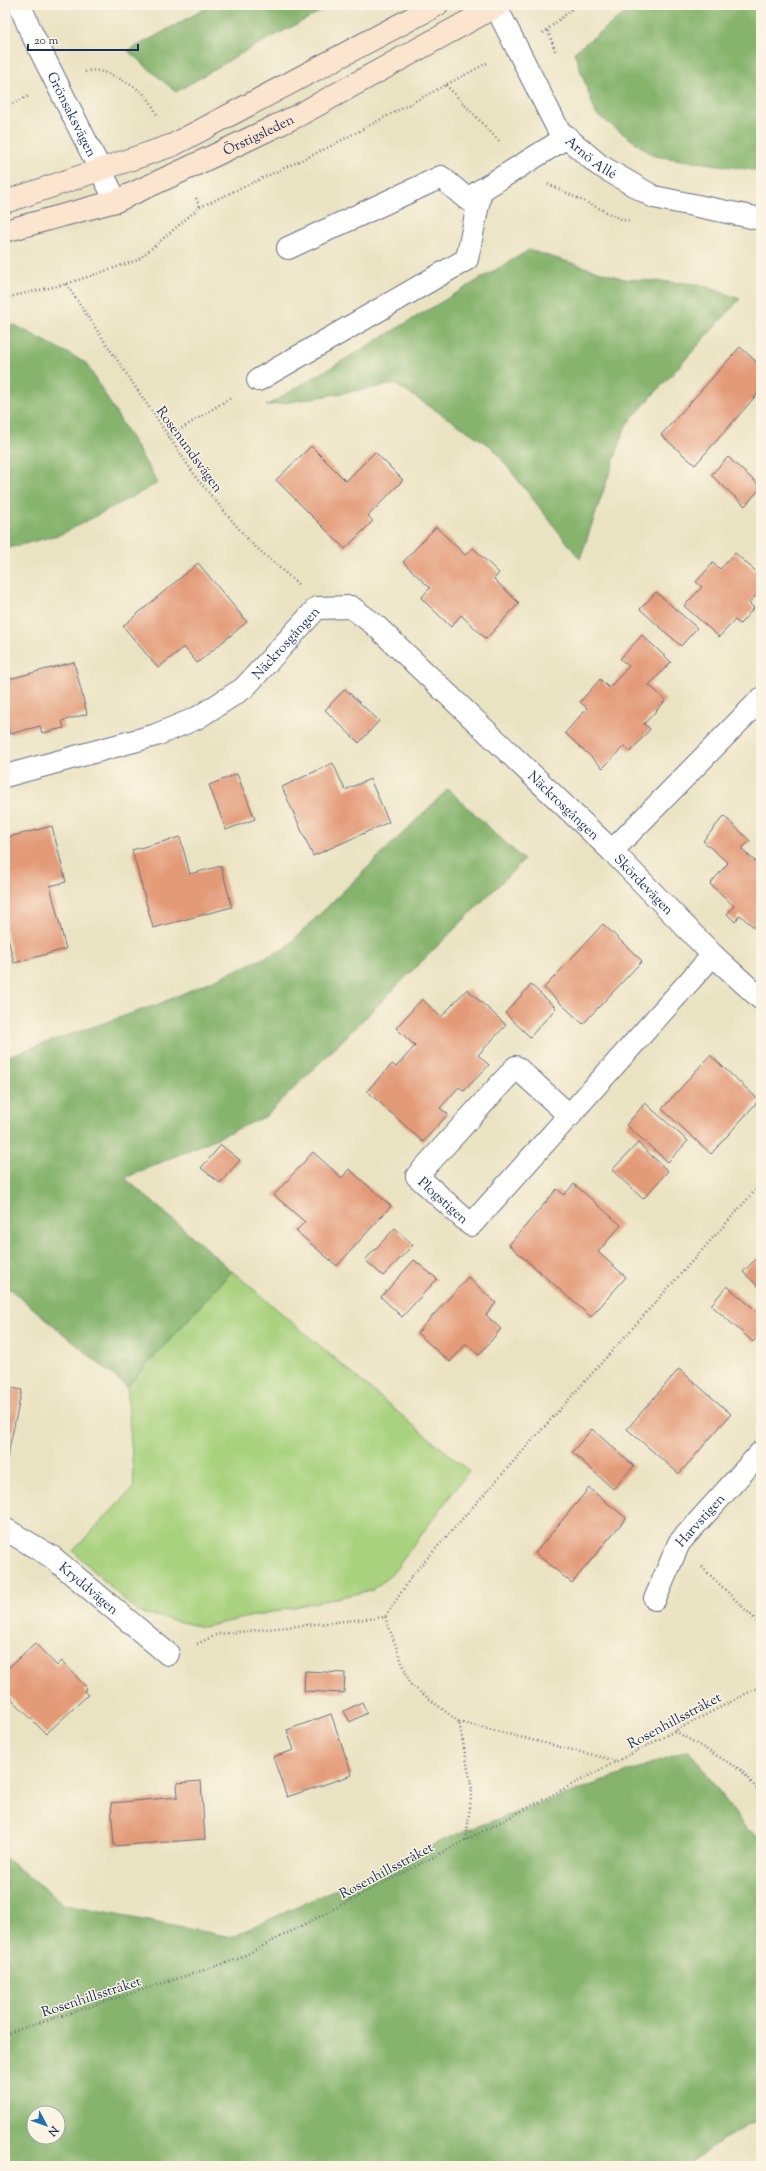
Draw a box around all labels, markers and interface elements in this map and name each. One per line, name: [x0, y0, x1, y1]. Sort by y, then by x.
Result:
scale bar: [28, 26, 138, 52]
text: 20 m: [34, 32, 59, 50]
street label: Grönsaksvägen: [41, 69, 100, 161]
street label: Örstigsleden: [220, 111, 298, 162]
street label: Arnö Allé: [560, 132, 620, 185]
street label: Rosenundsvägen: [150, 403, 227, 497]
street label: Näckrosgången: [248, 603, 325, 685]
street label: Näckrosgången: [522, 767, 603, 846]
street label: Skördevägen: [608, 851, 677, 920]
street label: Plogstigen: [413, 1173, 472, 1230]
street label: Harvstigen: [672, 1490, 731, 1552]
street label: Kryddvägen: [54, 1559, 122, 1620]
street label: Rosenhillsstråket: [624, 1688, 726, 1755]
street label: Rosenhillsstråket: [336, 1838, 438, 1905]
street label: Rosenhillsstråket: [39, 1972, 144, 2023]
north arrow: [26, 2105, 66, 2145]
text: N: [44, 2122, 62, 2140]

